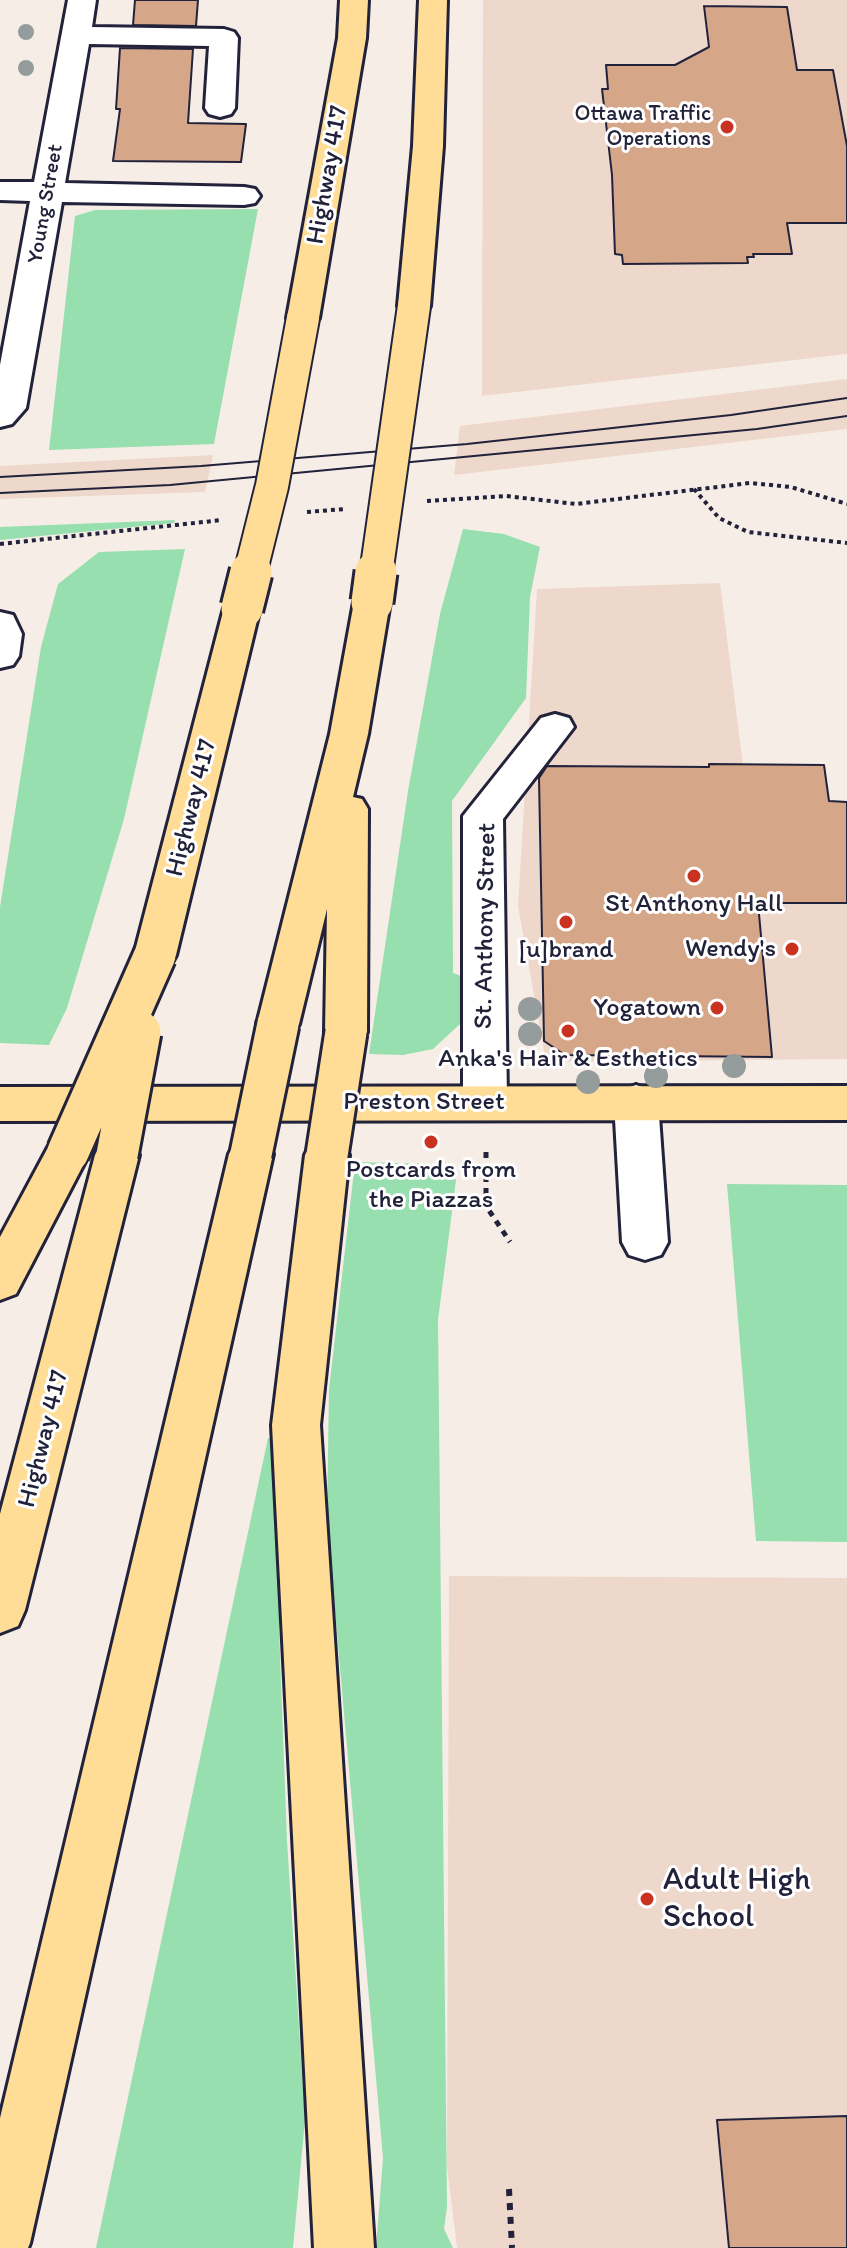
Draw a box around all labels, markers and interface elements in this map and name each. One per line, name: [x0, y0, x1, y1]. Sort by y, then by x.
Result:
place label: Ottawa Traffic Operations: [575, 101, 711, 152]
street label: Highway 417: [300, 103, 356, 247]
marker: Ottawa Traffic Operations: [718, 118, 736, 136]
street label: Young Street: [22, 142, 70, 266]
street label: Highway 417: [160, 736, 224, 880]
street label: St. Anthony Street: [469, 823, 503, 1029]
marker: St Anthony Hall: [685, 867, 703, 885]
place label: St Anthony Hall: [605, 888, 783, 920]
marker: [u]brand: [557, 913, 575, 931]
place label: Wendy's: [685, 933, 776, 965]
place label: [u]brand: [518, 934, 614, 966]
marker: Wendy's: [783, 940, 801, 958]
place label: Yogatown: [593, 992, 701, 1024]
marker: Yogatown: [708, 999, 726, 1017]
marker: Anka's Hair & Esthetics: [559, 1022, 577, 1040]
place label: Anka's Hair & Esthetics: [438, 1043, 698, 1075]
street label: Preston Street: [343, 1086, 505, 1118]
marker: Postcards from the Piazzas: [422, 1133, 440, 1151]
place label: Postcards from the Piazzas: [346, 1154, 516, 1216]
street label: Highway 417: [12, 1367, 76, 1511]
place label: Adult High School: [663, 1862, 810, 1937]
marker: Adult High School: [638, 1890, 656, 1908]

